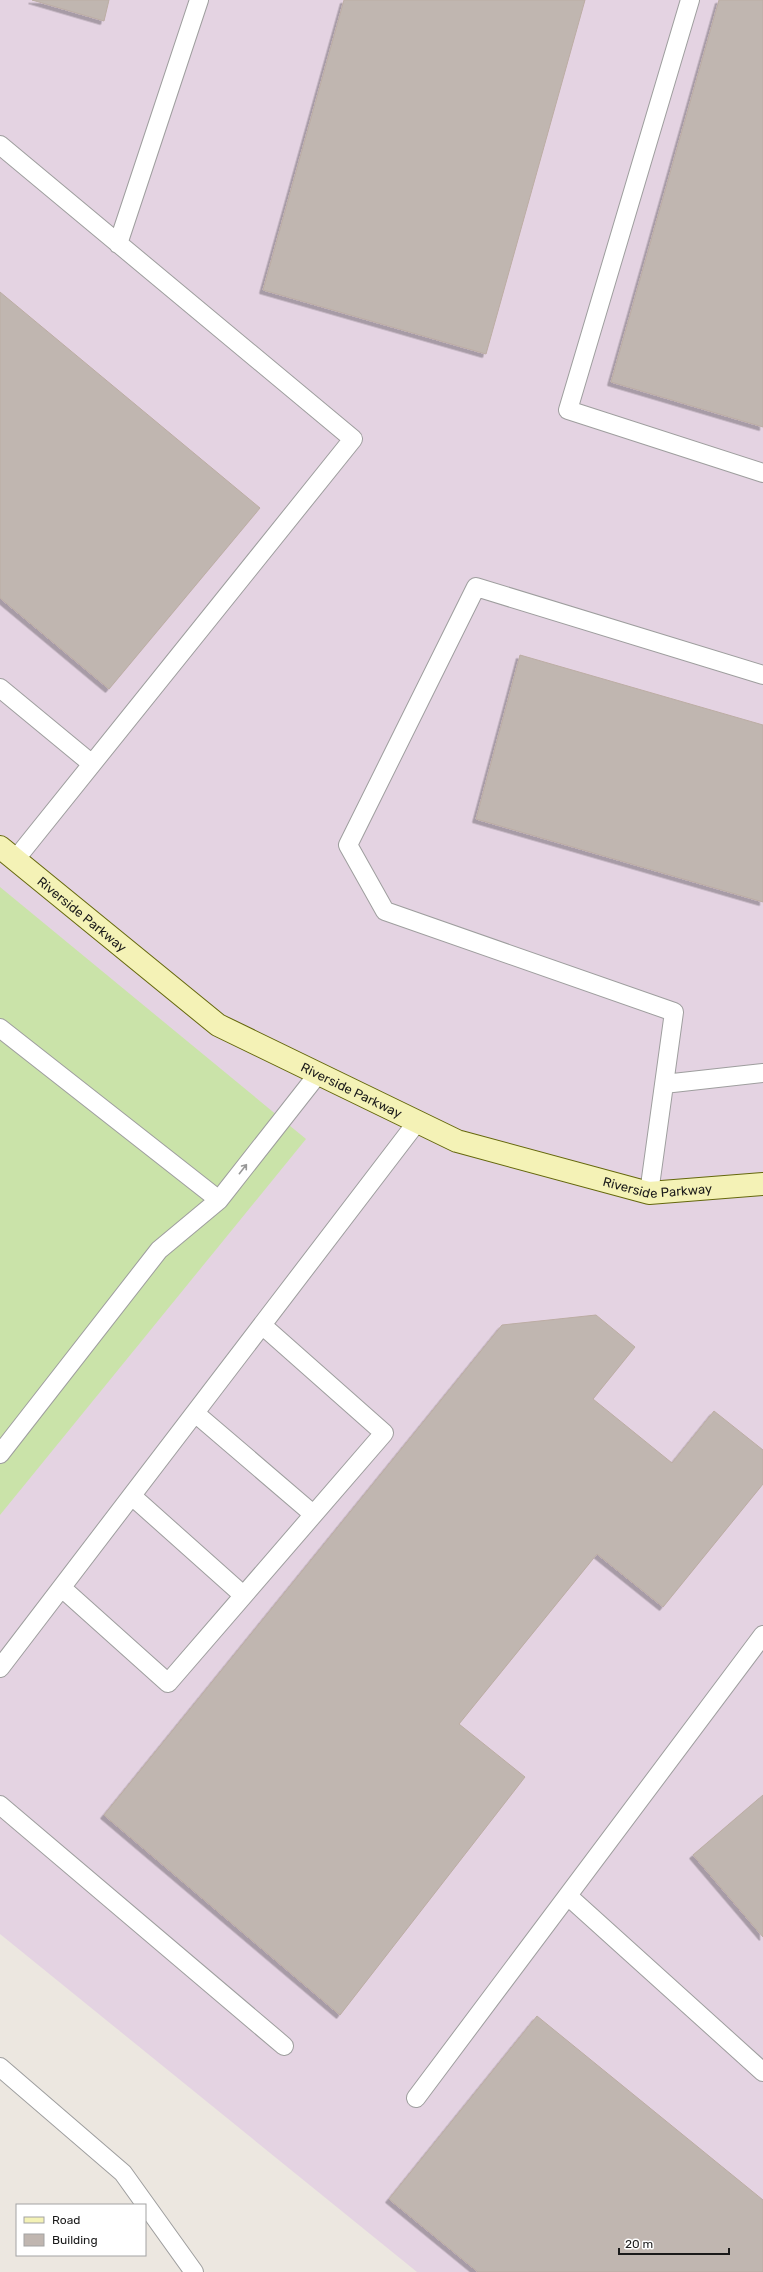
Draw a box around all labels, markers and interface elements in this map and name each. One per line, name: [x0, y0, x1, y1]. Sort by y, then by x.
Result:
street label: Riverside Parkway: [35, 873, 130, 955]
street label: Riverside Parkway: [299, 1059, 405, 1121]
one-way arrow: [238, 1164, 247, 1174]
street label: Riverside Parkway: [601, 1173, 713, 1201]
legend: [16, 2204, 146, 2256]
text: Road: [52, 2213, 80, 2227]
scale bar: [619, 2230, 729, 2256]
text: Building: [52, 2233, 98, 2247]
text: 20 m: [625, 2237, 653, 2251]

